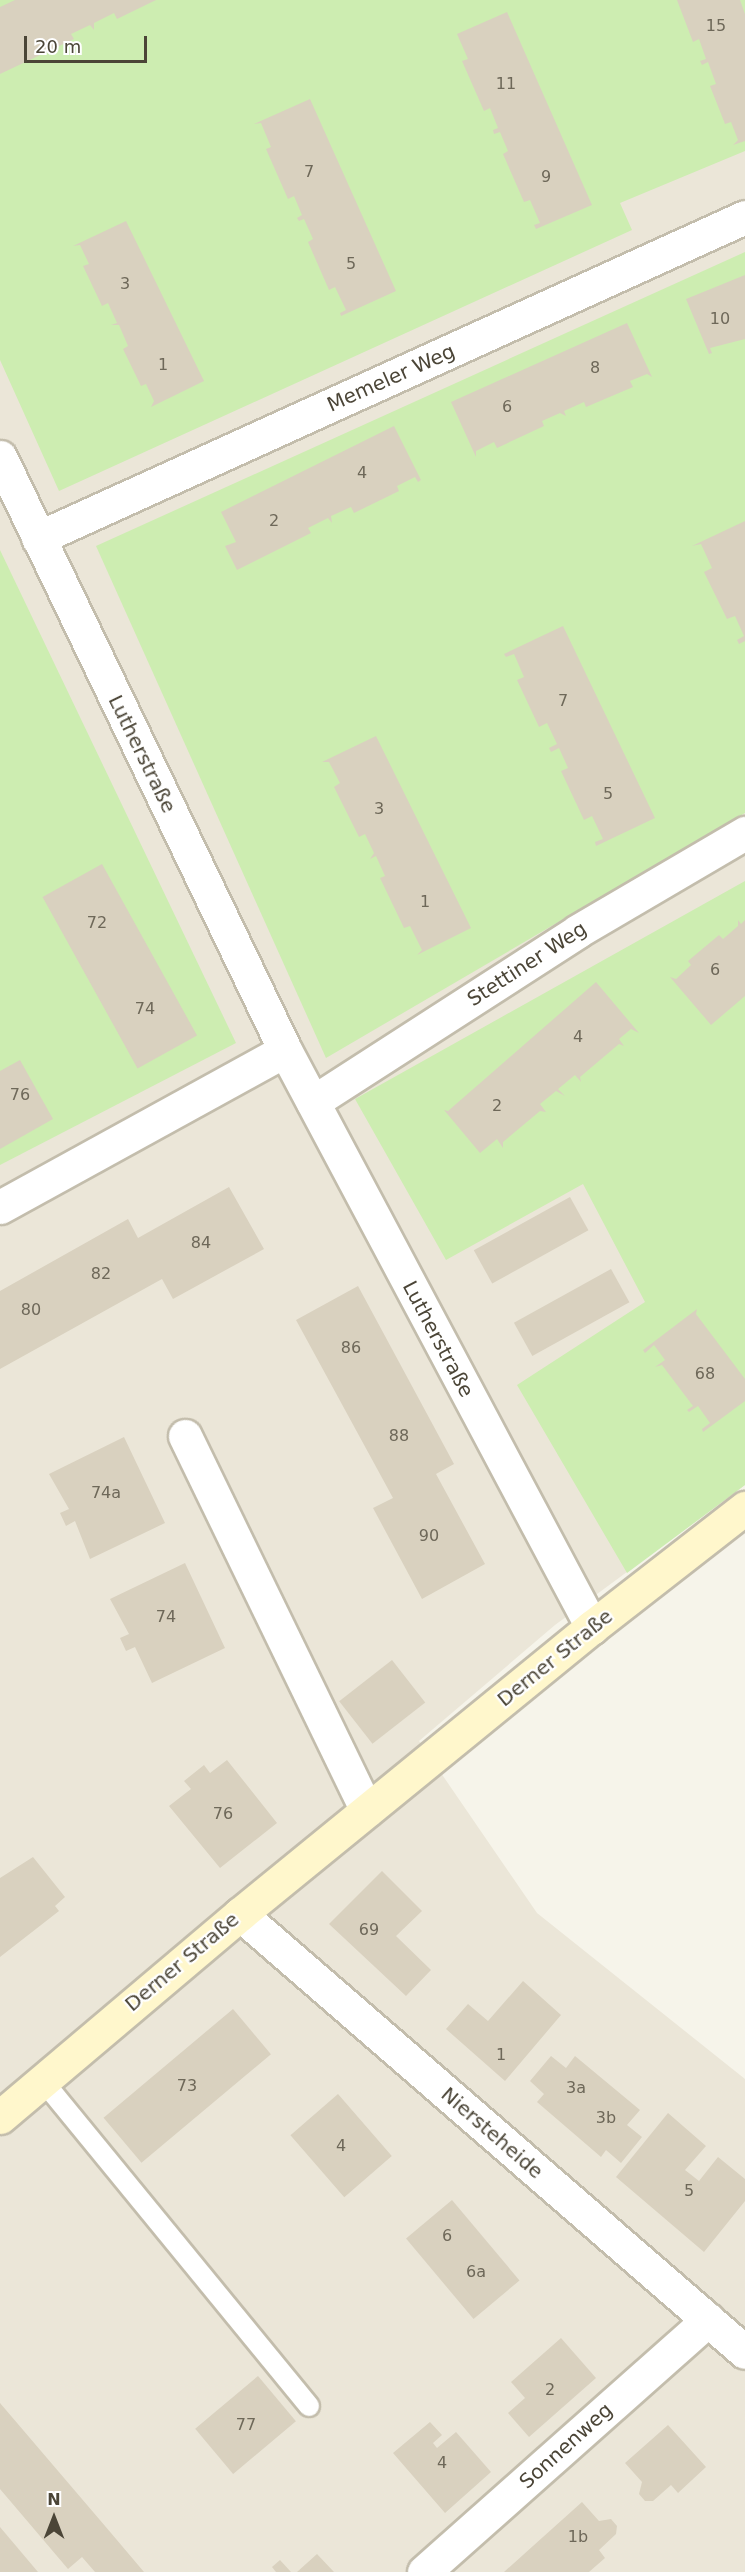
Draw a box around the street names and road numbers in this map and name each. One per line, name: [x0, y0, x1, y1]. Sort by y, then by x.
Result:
street label: Memeler Weg: [323, 339, 459, 417]
street label: Lutherstraße: [103, 691, 181, 817]
street label: Stettiner Weg: [463, 917, 591, 1011]
street label: Lutherstraße: [397, 1277, 479, 1401]
street label: Derner Straße: [493, 1604, 617, 1712]
street label: Derner Straße: [120, 1907, 244, 2017]
street label: Niersteheide: [436, 2082, 548, 2184]
street label: Sonnenweg: [515, 2398, 617, 2494]

